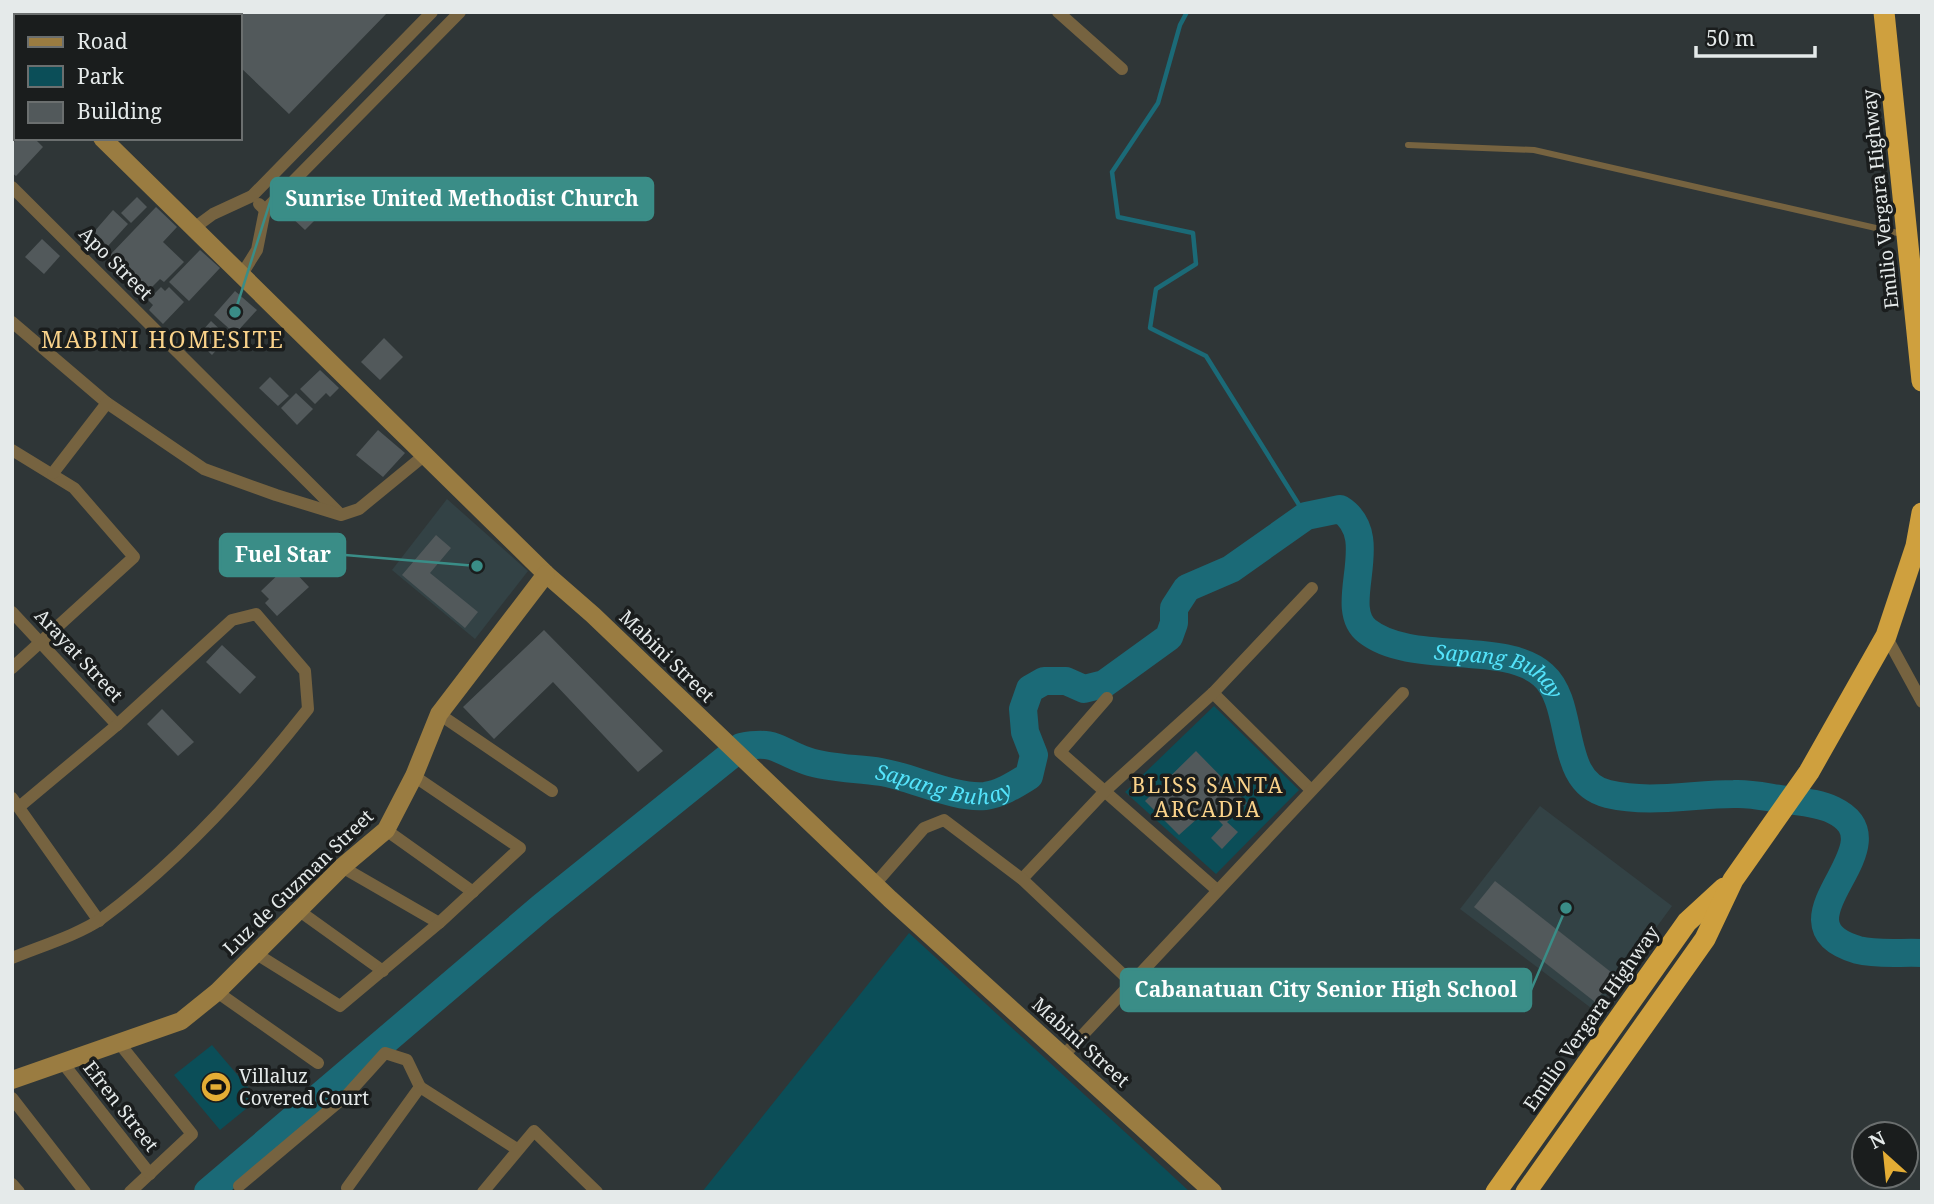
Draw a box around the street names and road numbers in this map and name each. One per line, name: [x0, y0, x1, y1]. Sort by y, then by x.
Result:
street label: Emilio Vergara Highway: [1856, 88, 1904, 310]
street label: Apo Street: [74, 221, 159, 306]
street label: Arayat Street: [29, 603, 129, 707]
street label: Mabini Street: [614, 604, 720, 708]
street label: Luz de Guzman Street: [217, 803, 379, 961]
street label: Emilio Vergara Highway: [1517, 920, 1665, 1116]
street label: Mabini Street: [1027, 991, 1135, 1093]
street label: Efren Street: [77, 1055, 165, 1157]

